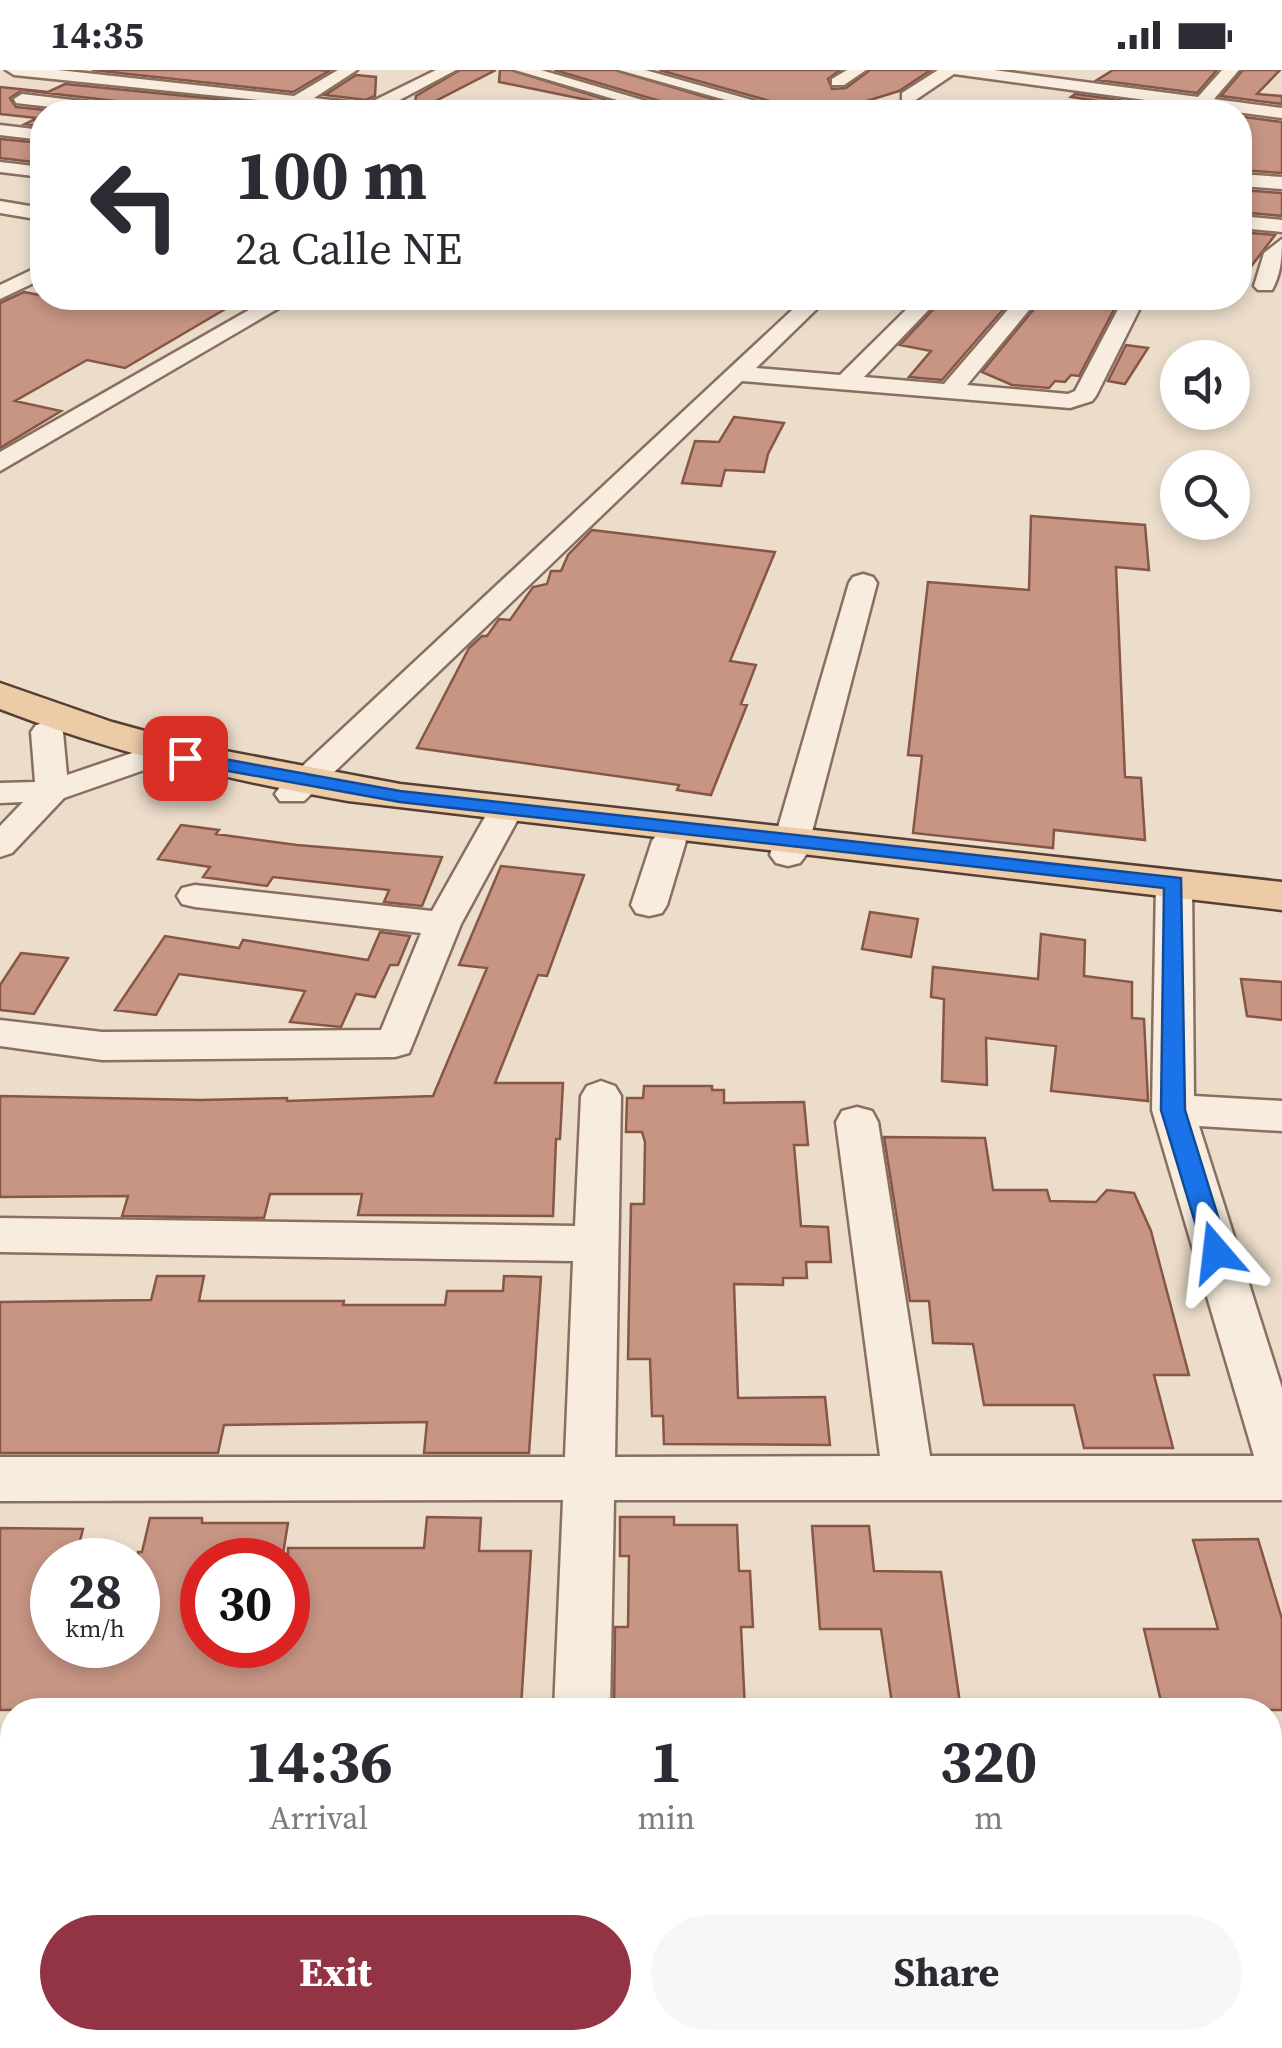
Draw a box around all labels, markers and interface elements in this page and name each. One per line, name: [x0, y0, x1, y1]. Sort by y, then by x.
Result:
text: 14:35: [50, 9, 144, 61]
text: 100 m: [235, 126, 427, 222]
icon: left: [70, 140, 200, 270]
text: 2a Calle NE: [235, 217, 462, 279]
map controls: [1160, 340, 1250, 540]
button: sound: [1160, 340, 1250, 430]
button: search: [1160, 450, 1250, 540]
pin: [143, 716, 228, 801]
icon: arrive: [158, 731, 213, 786]
position arrow: [1164, 1200, 1268, 1304]
speed limit sign: 30: [180, 1538, 310, 1668]
text: 28: [68, 1556, 122, 1625]
text: km/h: [65, 1611, 125, 1645]
text: 14:36: [245, 1720, 393, 1802]
text: 1: [650, 1720, 683, 1802]
text: 320: [940, 1720, 1037, 1802]
text: Arrival: [269, 1796, 368, 1840]
text: min: [637, 1796, 695, 1840]
text: m: [974, 1796, 1003, 1840]
button: Exit: [40, 1915, 631, 2030]
button: Share: [651, 1915, 1242, 2030]

